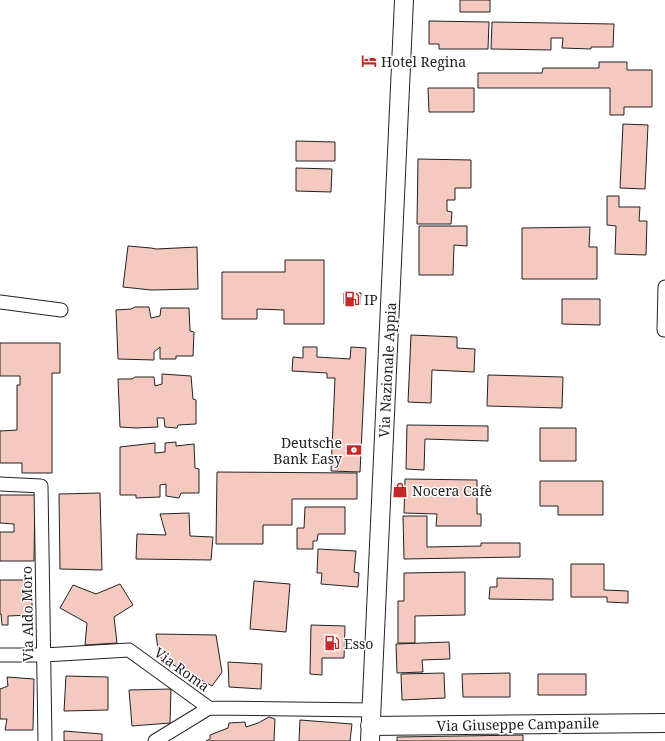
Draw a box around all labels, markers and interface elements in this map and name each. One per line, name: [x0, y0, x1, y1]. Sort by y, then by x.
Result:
hotel icon: Hotel Regina: [360, 52, 378, 70]
place label: Hotel Regina: [381, 52, 466, 71]
fuel station icon: IP: [343, 290, 361, 308]
place label: IP: [364, 290, 378, 309]
street label: Via Nazionale Appia: [374, 302, 400, 438]
place label: Deutsche Bank Easy: [273, 433, 342, 468]
bank icon: Deutsche Bank Easy: [345, 441, 363, 459]
shop icon: Nocera Cafè: [391, 481, 409, 499]
place label: Nocera Cafè: [412, 481, 492, 500]
street label: Via Aldo Moro: [17, 566, 37, 662]
fuel station icon: Esso: [323, 634, 341, 652]
place label: Esso: [344, 634, 373, 653]
street label: Via Roma: [151, 643, 213, 696]
street label: Via Giuseppe Campanile: [437, 713, 599, 735]

